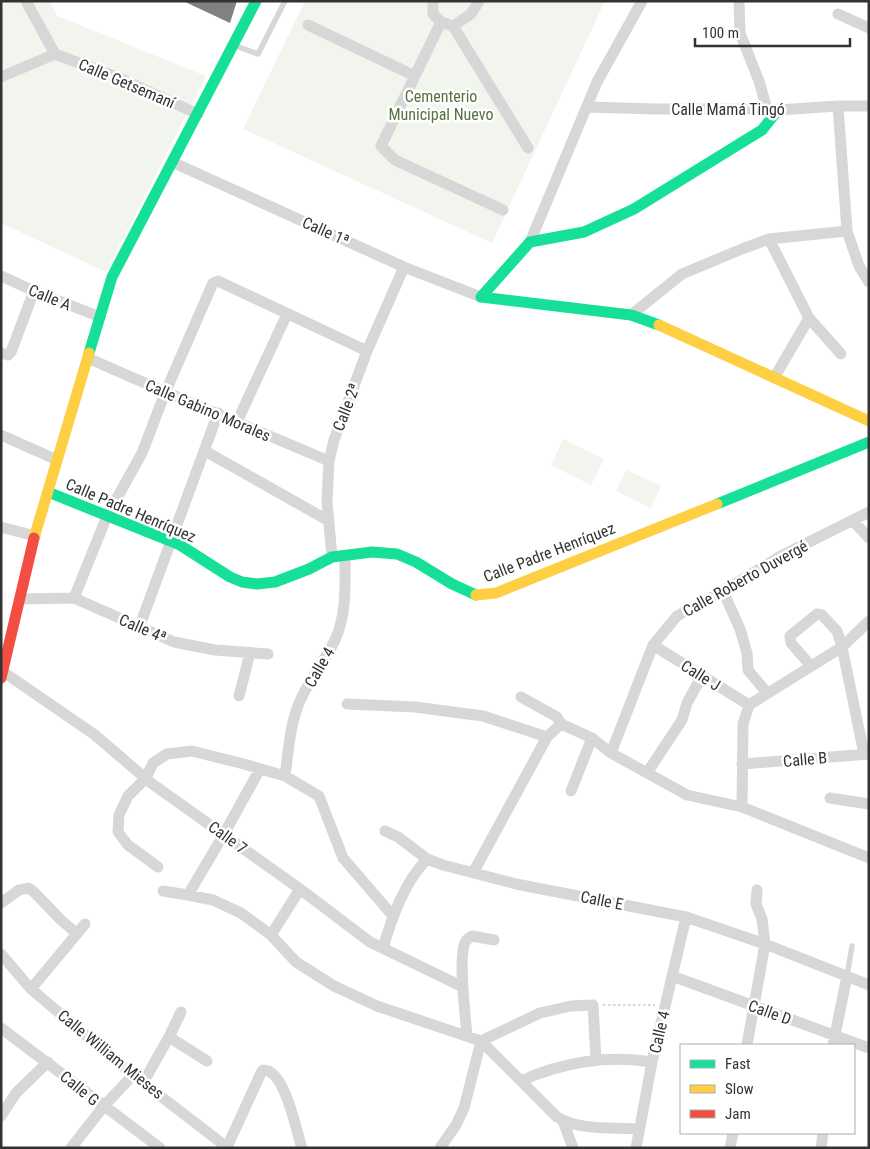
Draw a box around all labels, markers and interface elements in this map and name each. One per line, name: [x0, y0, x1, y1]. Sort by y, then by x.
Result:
scale bar: [695, 15, 850, 47]
text: 100 m: [702, 24, 739, 42]
street label: Calle Getsemaní: [76, 55, 179, 113]
park label: Cementerio Municipal Nuevo: [388, 87, 494, 124]
street label: Calle Mamá Tingó: [671, 100, 785, 119]
street label: Calle 1ª: [299, 213, 352, 250]
street label: Calle A: [26, 280, 74, 315]
street label: Calle Gabino Morales: [142, 375, 273, 445]
street label: Calle 2ª: [329, 381, 364, 434]
street label: Calle Padre Henríquez: [63, 474, 199, 546]
street label: Calle Padre Henríquez: [481, 519, 618, 586]
street label: Calle Roberto Duvergé: [679, 536, 811, 621]
street label: Calle 4ª: [116, 610, 169, 647]
street label: Calle 4: [300, 644, 338, 691]
street label: Calle J: [677, 656, 724, 695]
street label: Calle B: [782, 748, 828, 771]
street label: Calle 7: [205, 817, 251, 858]
street label: Calle E: [579, 887, 625, 914]
street label: Calle D: [746, 996, 794, 1029]
street label: Calle William Mieses: [54, 1006, 168, 1103]
street label: Calle 4: [645, 1009, 674, 1055]
legend: [680, 1044, 855, 1134]
text: Fast: [725, 1055, 750, 1073]
street label: Calle G: [56, 1067, 103, 1110]
text: Slow: [725, 1080, 754, 1098]
text: Jam: [725, 1105, 751, 1123]

